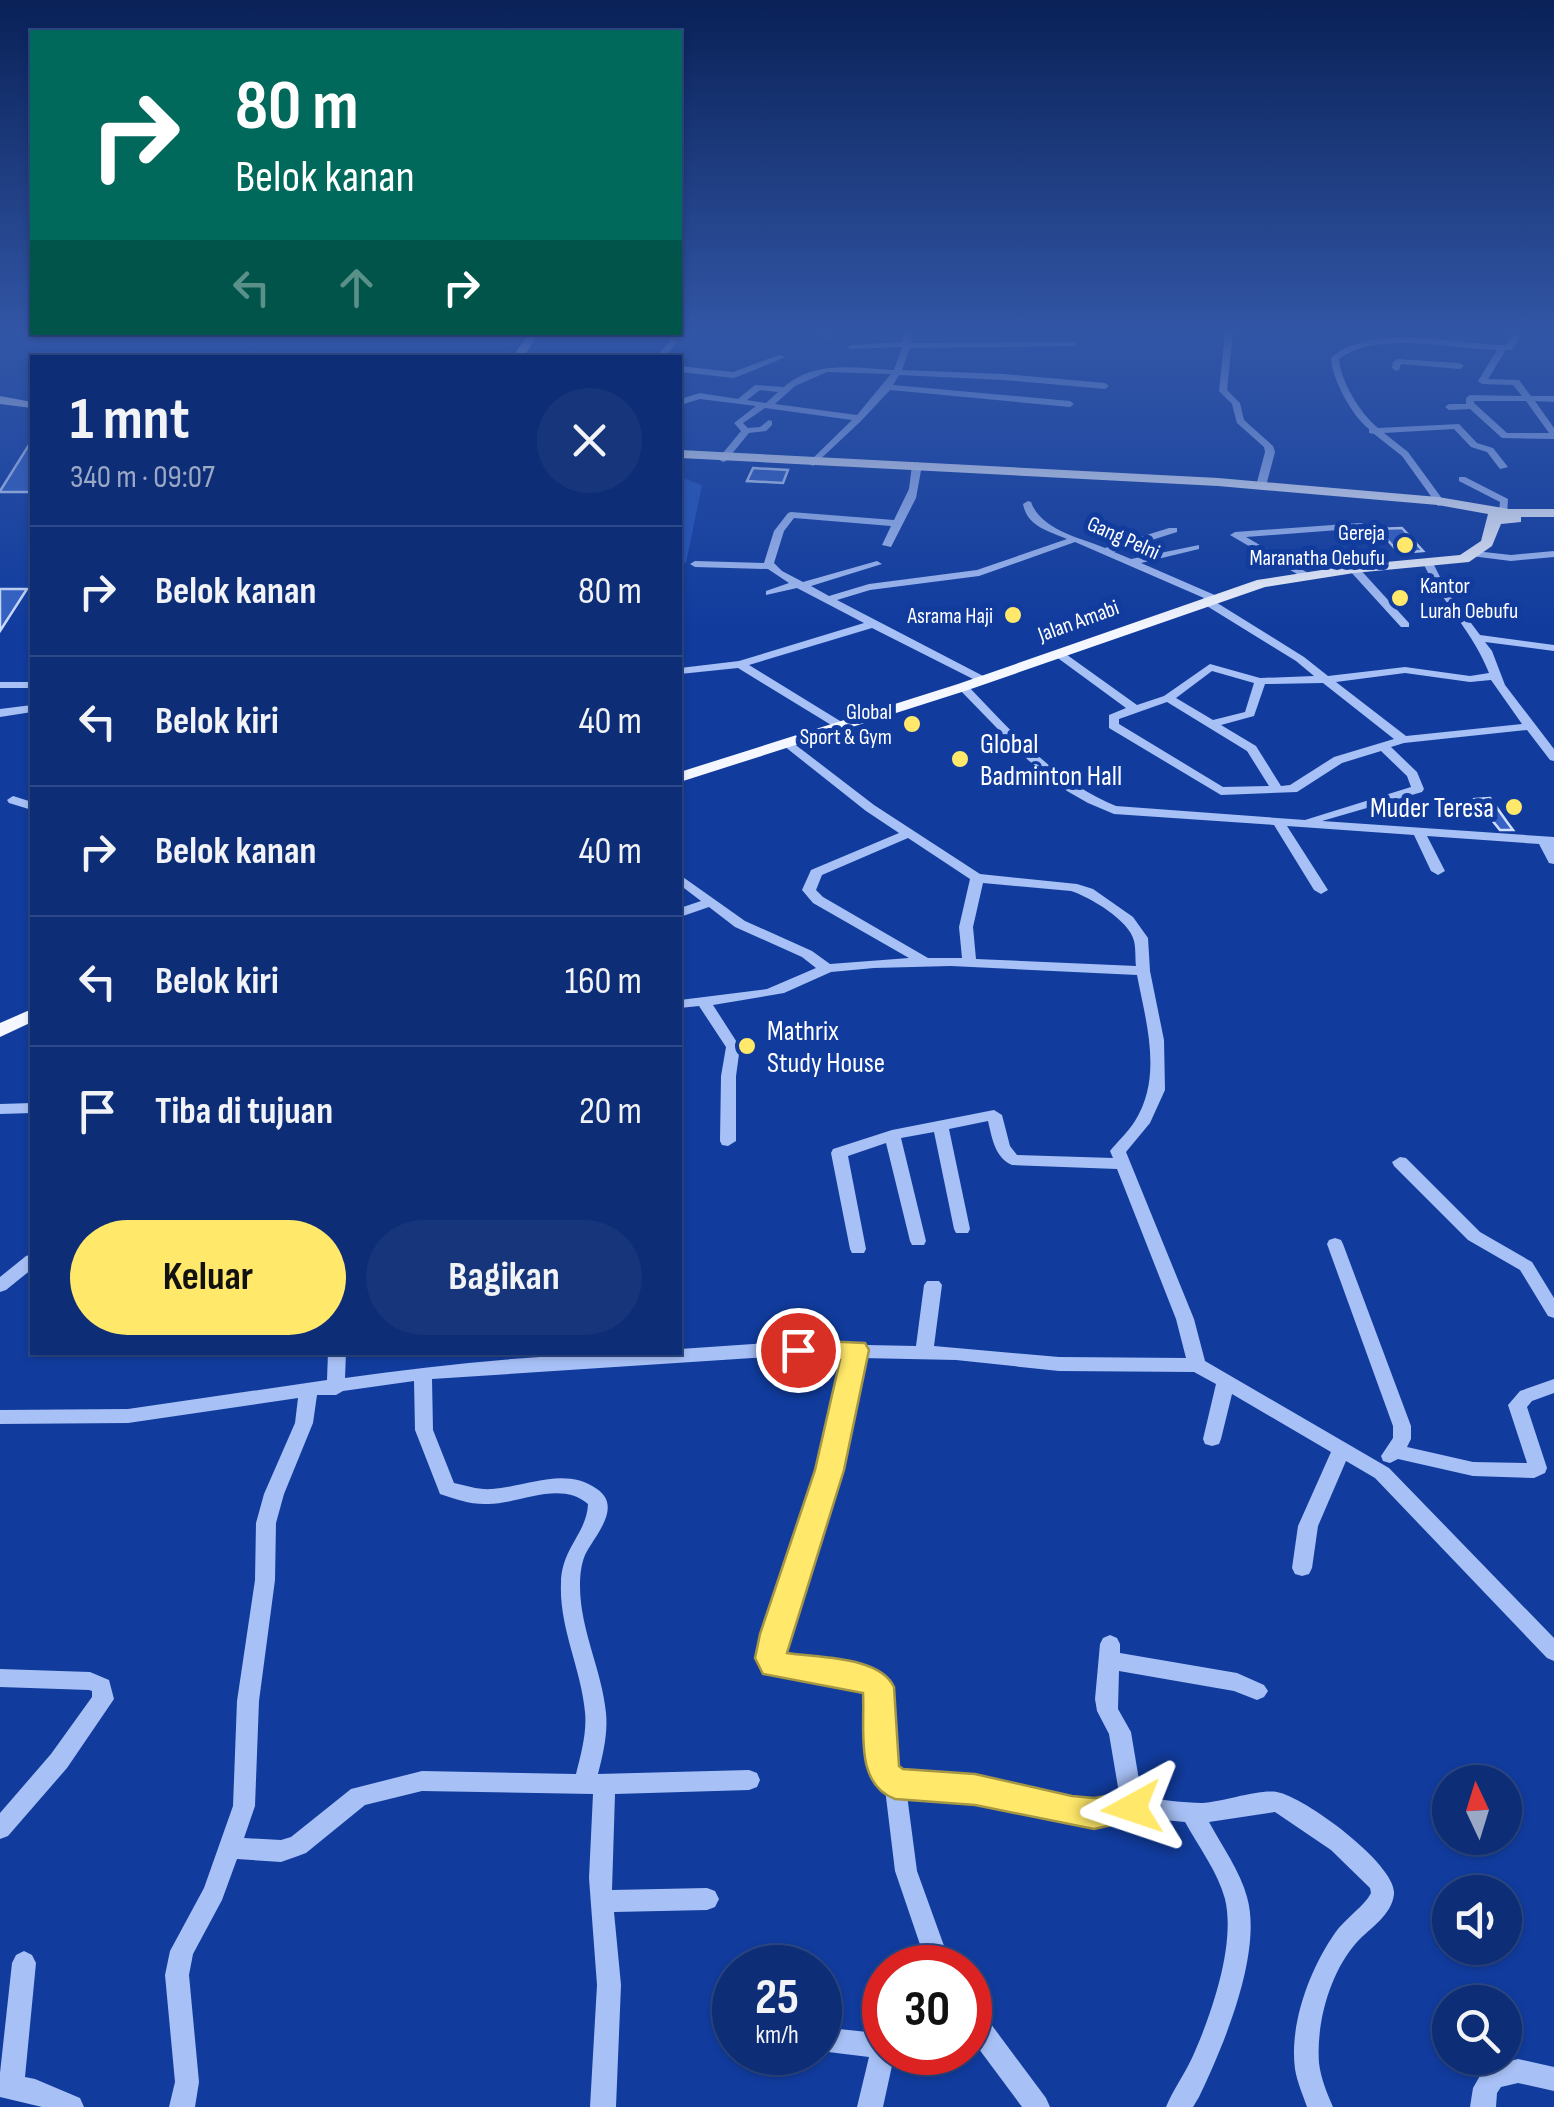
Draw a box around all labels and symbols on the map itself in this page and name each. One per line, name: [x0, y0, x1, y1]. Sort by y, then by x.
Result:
street label: Gang Pelni: [1083, 510, 1164, 566]
place label: Gereja Maranatha Oebufu: [1249, 520, 1385, 572]
marker: Gereja Maranatha Oebufu: [1394, 534, 1416, 556]
place label: Kantor Lurah Oebufu: [1420, 573, 1518, 625]
marker: Kantor Lurah Oebufu: [1389, 587, 1411, 609]
street label: Jalan Amabi: [1033, 594, 1123, 649]
place label: Asrama Haji: [906, 603, 993, 630]
marker: Asrama Haji: [1002, 604, 1024, 626]
place label: Global Sport & Gym: [800, 699, 892, 751]
marker: Global Sport & Gym: [901, 713, 923, 735]
place label: Global Badminton Hall: [980, 728, 1122, 793]
marker: Global Badminton Hall: [949, 748, 971, 770]
place label: Muder Teresa: [1370, 792, 1494, 825]
marker: Muder Teresa: [1503, 796, 1525, 818]
place label: Mathrix Study House: [767, 1015, 885, 1080]
marker: Mathrix Study House: [736, 1035, 758, 1057]
pin: [756, 1308, 841, 1393]
position arrow: [1080, 1756, 1184, 1860]
north arrow: [1432, 1765, 1522, 1855]
speed limit sign: 30: [862, 1945, 992, 2075]

